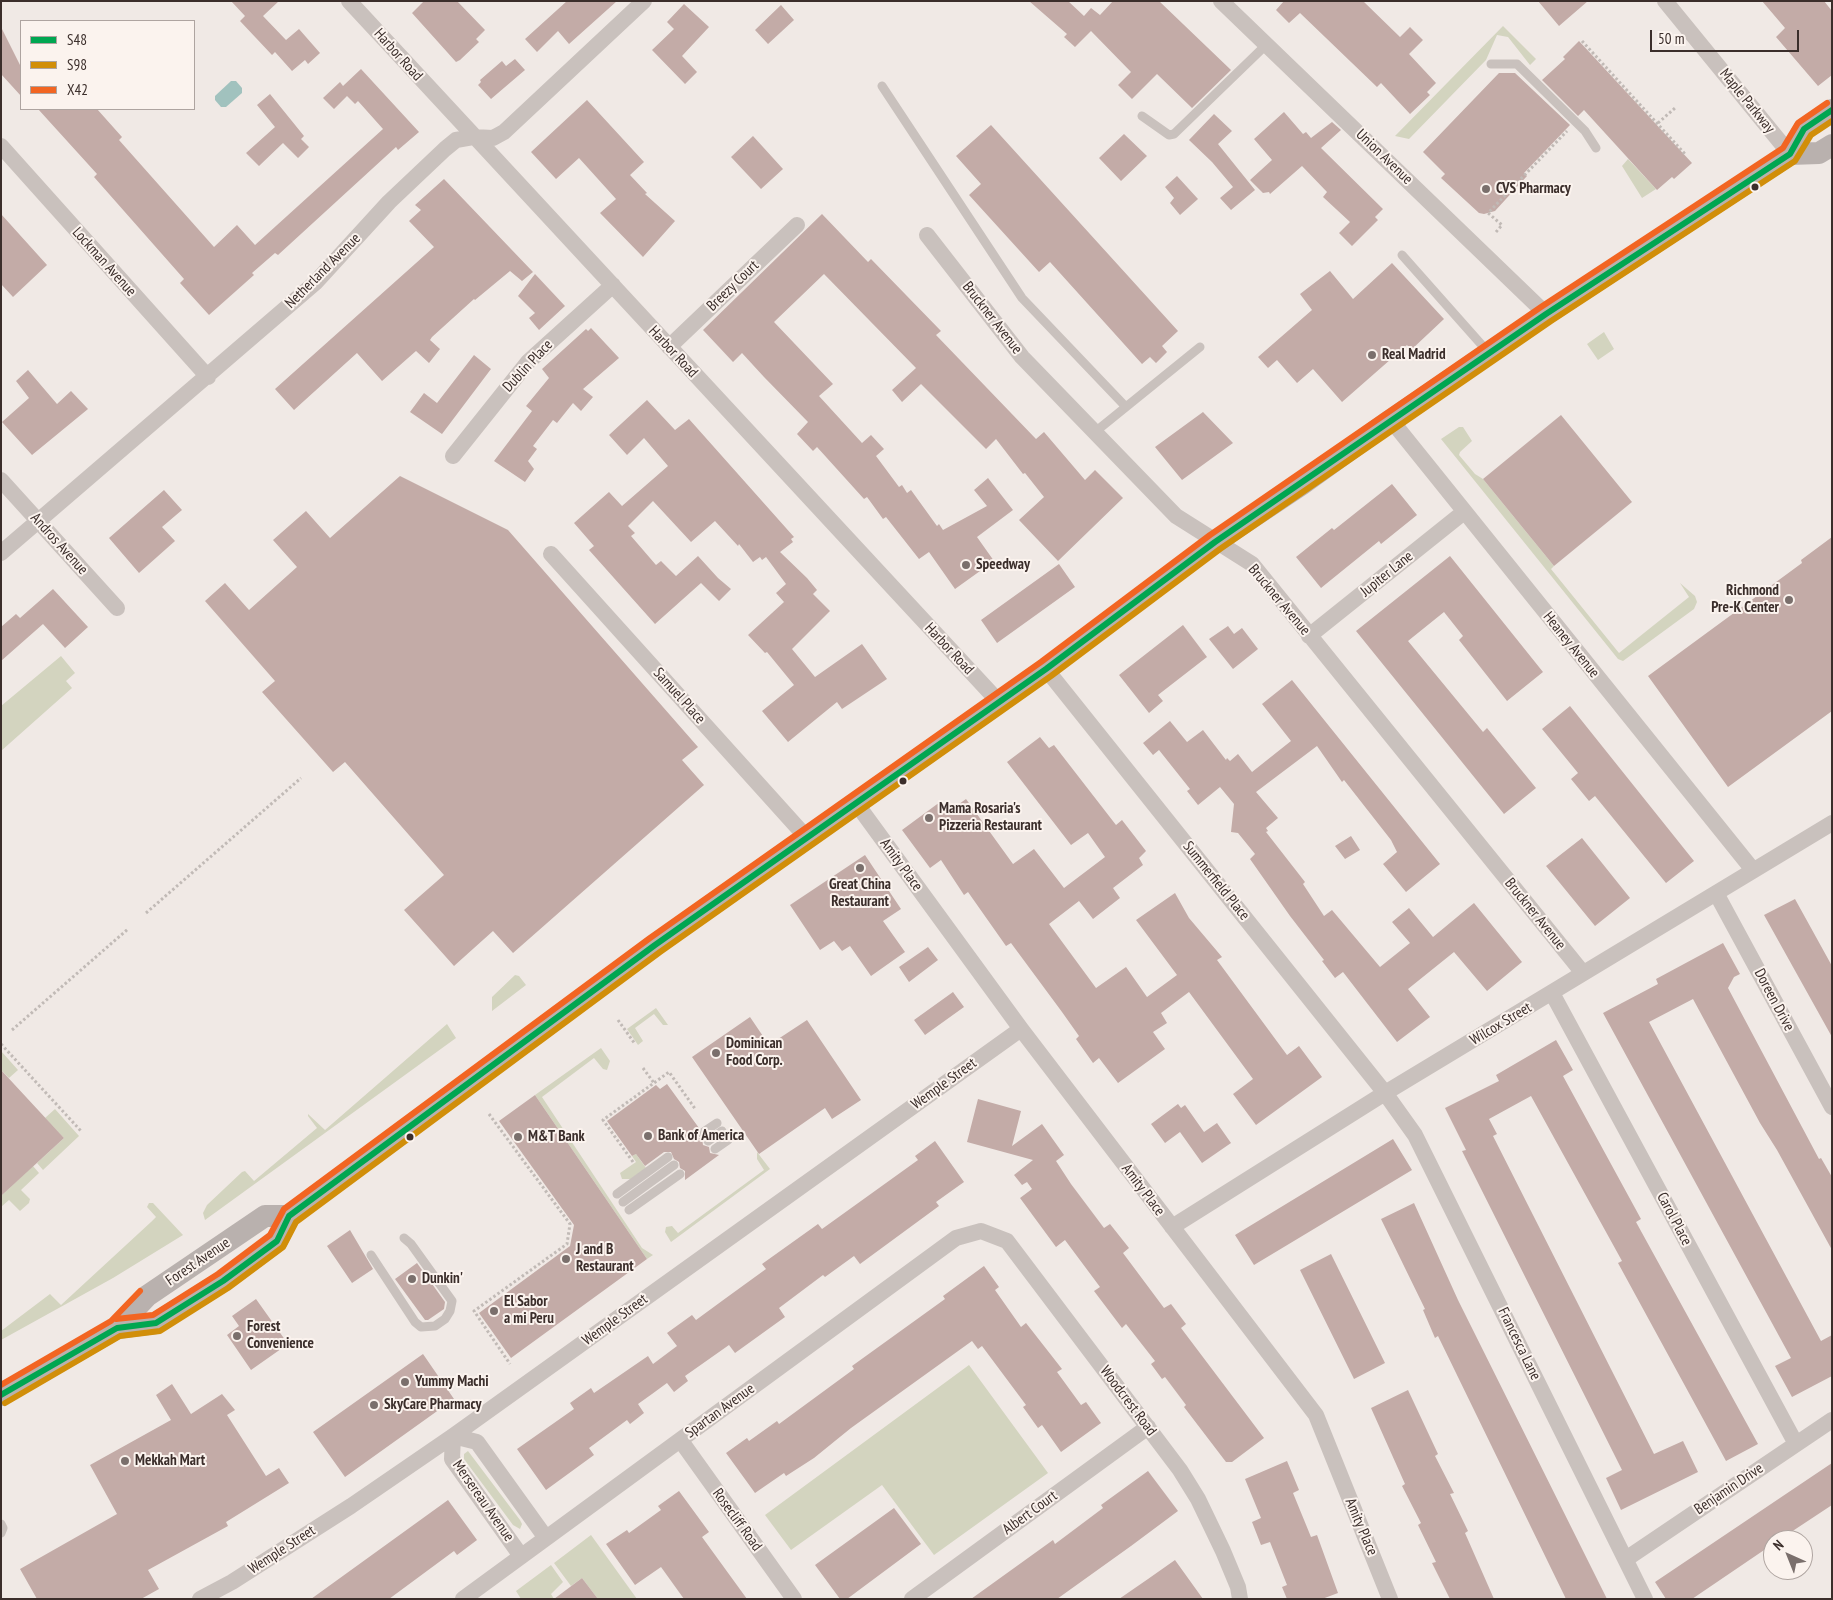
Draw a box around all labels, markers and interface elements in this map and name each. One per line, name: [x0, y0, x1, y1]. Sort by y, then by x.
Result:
legend: [20, 20, 195, 110]
scale bar: [1653, 20, 1802, 52]
street label: Harbor Road: [370, 25, 426, 85]
text: 50 m: [1658, 29, 1684, 48]
text: S48: [67, 30, 87, 49]
text: S98: [67, 55, 87, 74]
street label: Maple Parkway: [1716, 65, 1778, 137]
text: X42: [67, 80, 88, 99]
street label: Union Avenue: [1352, 126, 1416, 188]
place label: CVS Pharmacy: [1496, 180, 1571, 198]
unlabelled marker: [1750, 182, 1760, 192]
marker: CVS Pharmacy: [1480, 183, 1492, 195]
street label: Lockman Avenue: [68, 224, 140, 300]
street label: Netherland Avenue: [282, 230, 364, 312]
street label: Breezy Court: [703, 257, 763, 315]
street label: Bruckner Avenue: [958, 278, 1026, 358]
street label: Harbor Road: [645, 322, 701, 382]
street label: Dublin Place: [499, 336, 557, 396]
place label: Real Madrid: [1382, 346, 1446, 364]
marker: Real Madrid: [1366, 349, 1378, 361]
street label: Andros Avenue: [27, 509, 91, 579]
street label: Jupiter Lane: [1357, 547, 1417, 601]
place label: Speedway: [976, 556, 1030, 574]
marker: Speedway: [960, 559, 972, 571]
street label: Bruckner Avenue: [1244, 561, 1314, 639]
place label: Richmond Pre-K Center: [1711, 582, 1779, 617]
marker: Richmond Pre-K Center: [1783, 594, 1795, 606]
street label: Heaney Avenue: [1539, 608, 1603, 682]
street label: Harbor Road: [921, 619, 977, 679]
street label: Samuel Place: [649, 664, 709, 728]
unlabelled marker: [898, 776, 908, 786]
place label: Mama Rosaria's Pizzeria Restaurant: [939, 800, 1042, 835]
marker: Mama Rosaria's Pizzeria Restaurant: [923, 812, 935, 824]
street label: Amity Place: [876, 835, 926, 895]
street label: Summerfield Place: [1179, 838, 1253, 924]
marker: Great China Restaurant: [854, 862, 866, 874]
street label: Bruckner Avenue: [1501, 875, 1569, 953]
place label: Great China Restaurant: [829, 876, 891, 911]
street label: Doreen Drive: [1750, 966, 1798, 1034]
street label: Wilcox Street: [1467, 999, 1535, 1049]
place label: Dominican Food Corp.: [726, 1035, 783, 1070]
marker: Dominican Food Corp.: [710, 1047, 722, 1059]
street label: Wemple Street: [908, 1054, 980, 1114]
place label: Bank of America: [658, 1127, 744, 1145]
place label: M&T Bank: [528, 1128, 585, 1146]
marker: Bank of America: [642, 1130, 654, 1142]
marker: M&T Bank: [512, 1131, 524, 1143]
unlabelled marker: [405, 1132, 415, 1142]
street label: Amity Place: [1118, 1160, 1168, 1220]
street label: Carol Place: [1653, 1189, 1695, 1249]
street label: Forest Avenue: [163, 1234, 233, 1290]
place label: J and B Restaurant: [576, 1241, 634, 1276]
marker: J and B Restaurant: [560, 1253, 572, 1265]
place label: Dunkin': [422, 1270, 463, 1288]
marker: Dunkin': [406, 1273, 418, 1285]
street label: Wemple Street: [579, 1290, 651, 1350]
place label: El Sabor a mi Peru: [504, 1293, 554, 1328]
marker: El Sabor a mi Peru: [488, 1305, 500, 1317]
street label: Francesca Lane: [1494, 1305, 1544, 1383]
place label: Forest Convenience: [247, 1318, 314, 1353]
marker: Forest Convenience: [231, 1330, 243, 1342]
street label: Woodcrest Road: [1096, 1363, 1160, 1439]
place label: Yummy Machi: [415, 1373, 489, 1391]
marker: Yummy Machi: [399, 1376, 411, 1388]
street label: Spartan Avenue: [682, 1380, 758, 1442]
place label: SkyCare Pharmacy: [384, 1396, 481, 1414]
marker: SkyCare Pharmacy: [368, 1399, 380, 1411]
place label: Mekkah Mart: [135, 1452, 205, 1470]
marker: Mekkah Mart: [119, 1455, 131, 1467]
street label: Mersereau Avenue: [448, 1457, 518, 1545]
street label: Benjamin Drive: [1691, 1459, 1767, 1519]
street label: Rosecliff Road: [708, 1485, 766, 1555]
street label: Albert Court: [999, 1487, 1061, 1539]
street label: Amity Place: [1341, 1496, 1381, 1558]
street label: Wemple Street: [245, 1522, 319, 1578]
north arrow: [1763, 1530, 1813, 1580]
text: N: [1769, 1536, 1787, 1554]

